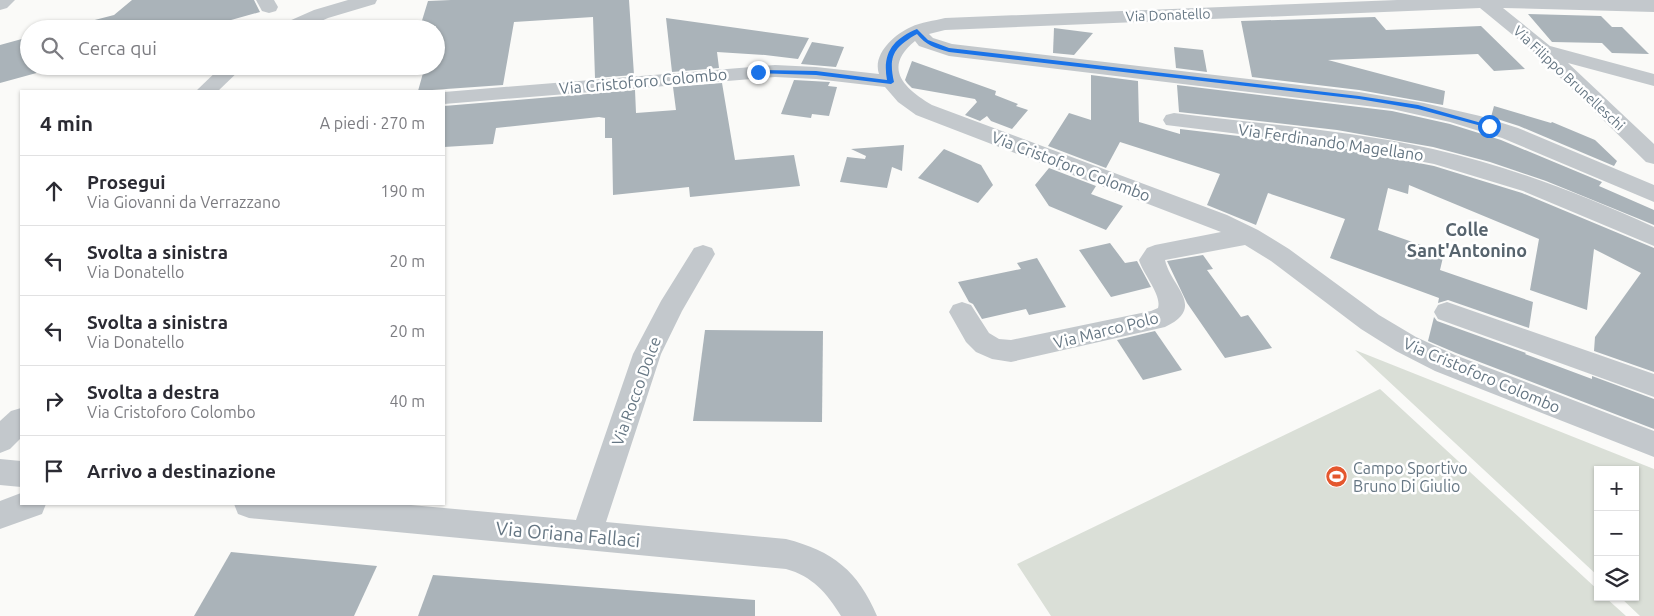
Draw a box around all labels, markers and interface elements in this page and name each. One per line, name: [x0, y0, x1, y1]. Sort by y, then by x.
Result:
street label: Via Donatello: [1125, 6, 1211, 24]
search box: [20, 20, 445, 75]
street label: Via Filippo Brunelleschi: [1510, 22, 1628, 134]
icon: search: [38, 34, 66, 62]
text: Cerca qui: [78, 37, 157, 59]
route end: [747, 61, 770, 84]
street label: Via Cristoforo Colombo: [558, 65, 728, 97]
text: 4 min: [40, 111, 93, 135]
text: A piedi · 270 m: [320, 114, 425, 132]
route start: [1478, 115, 1501, 138]
street label: Via Ferdinando Magellano: [1237, 120, 1425, 164]
street label: Via Cristoforo Colombo: [989, 127, 1153, 205]
text: Prosegui: [87, 171, 166, 193]
icon: ahead: [40, 177, 68, 205]
text: 190 m: [380, 182, 425, 200]
text: Via Giovanni da Verrazzano: [87, 193, 281, 211]
district label: Colle Sant'Antonino: [1407, 219, 1527, 260]
text: Svolta a sinistra: [87, 241, 228, 263]
icon: left: [40, 247, 68, 275]
text: 20 m: [389, 252, 425, 270]
text: Via Donatello: [87, 263, 184, 281]
street label: Via Marco Polo: [1052, 308, 1160, 352]
text: Svolta a sinistra: [87, 311, 228, 333]
icon: left: [40, 317, 68, 345]
text: 20 m: [389, 322, 425, 340]
text: Via Donatello: [87, 333, 184, 351]
street label: Via Rocco Dolce: [608, 334, 664, 448]
street label: Via Cristoforo Colombo: [1401, 334, 1563, 416]
text: Svolta a destra: [87, 381, 220, 403]
icon: right: [40, 387, 68, 415]
text: 40 m: [389, 392, 425, 410]
text: Via Cristoforo Colombo: [87, 403, 256, 421]
icon: arrive: [40, 457, 68, 485]
place label: Campo Sportivo Bruno Di Giulio: [1353, 459, 1468, 495]
text: Arrivo a destinazione: [87, 460, 276, 482]
sports icon: Campo Sportivo Bruno Di Giulio: [1325, 465, 1349, 489]
map controls: [1594, 466, 1639, 601]
button: +: [1594, 466, 1639, 511]
button: −: [1594, 511, 1639, 556]
street label: Via Oriana Fallaci: [495, 517, 641, 551]
button: layers: [1594, 556, 1639, 601]

